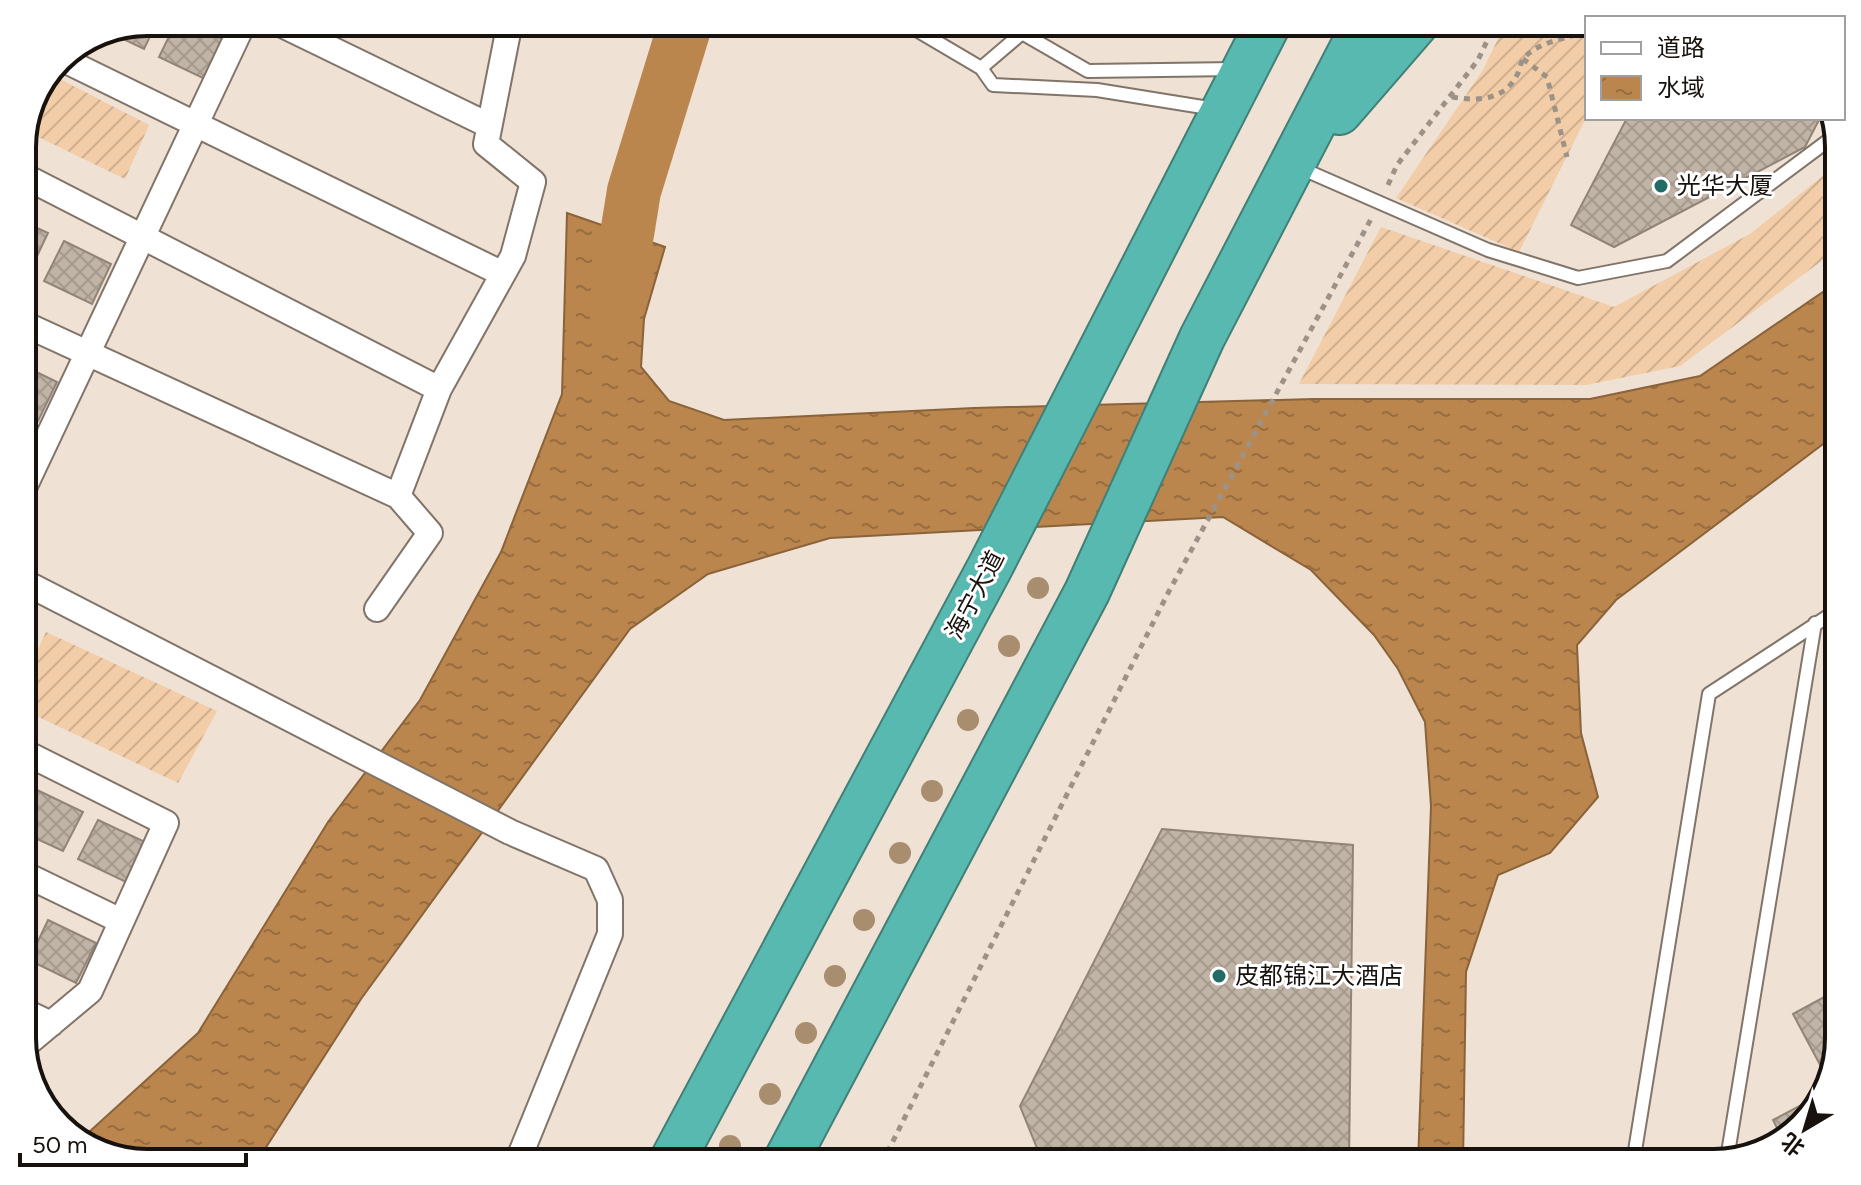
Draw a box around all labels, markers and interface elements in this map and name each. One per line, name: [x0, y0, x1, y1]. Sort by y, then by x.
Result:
legend: [1585, 16, 1845, 120]
text: 道路: [1657, 33, 1705, 62]
text: 水域: [1657, 73, 1705, 102]
place label: 光华大厦: [1677, 171, 1773, 200]
marker: 光华大厦: [1652, 177, 1670, 195]
street label: 海宁大道: [939, 546, 1010, 644]
place label: 皮都锦江大酒店: [1235, 961, 1403, 990]
marker: 皮都锦江大酒店: [1210, 967, 1228, 985]
north arrow: [1765, 1089, 1845, 1169]
scale bar: [20, 1117, 246, 1167]
text: 北: [1776, 1127, 1810, 1162]
text: 50 m: [32, 1130, 88, 1159]

